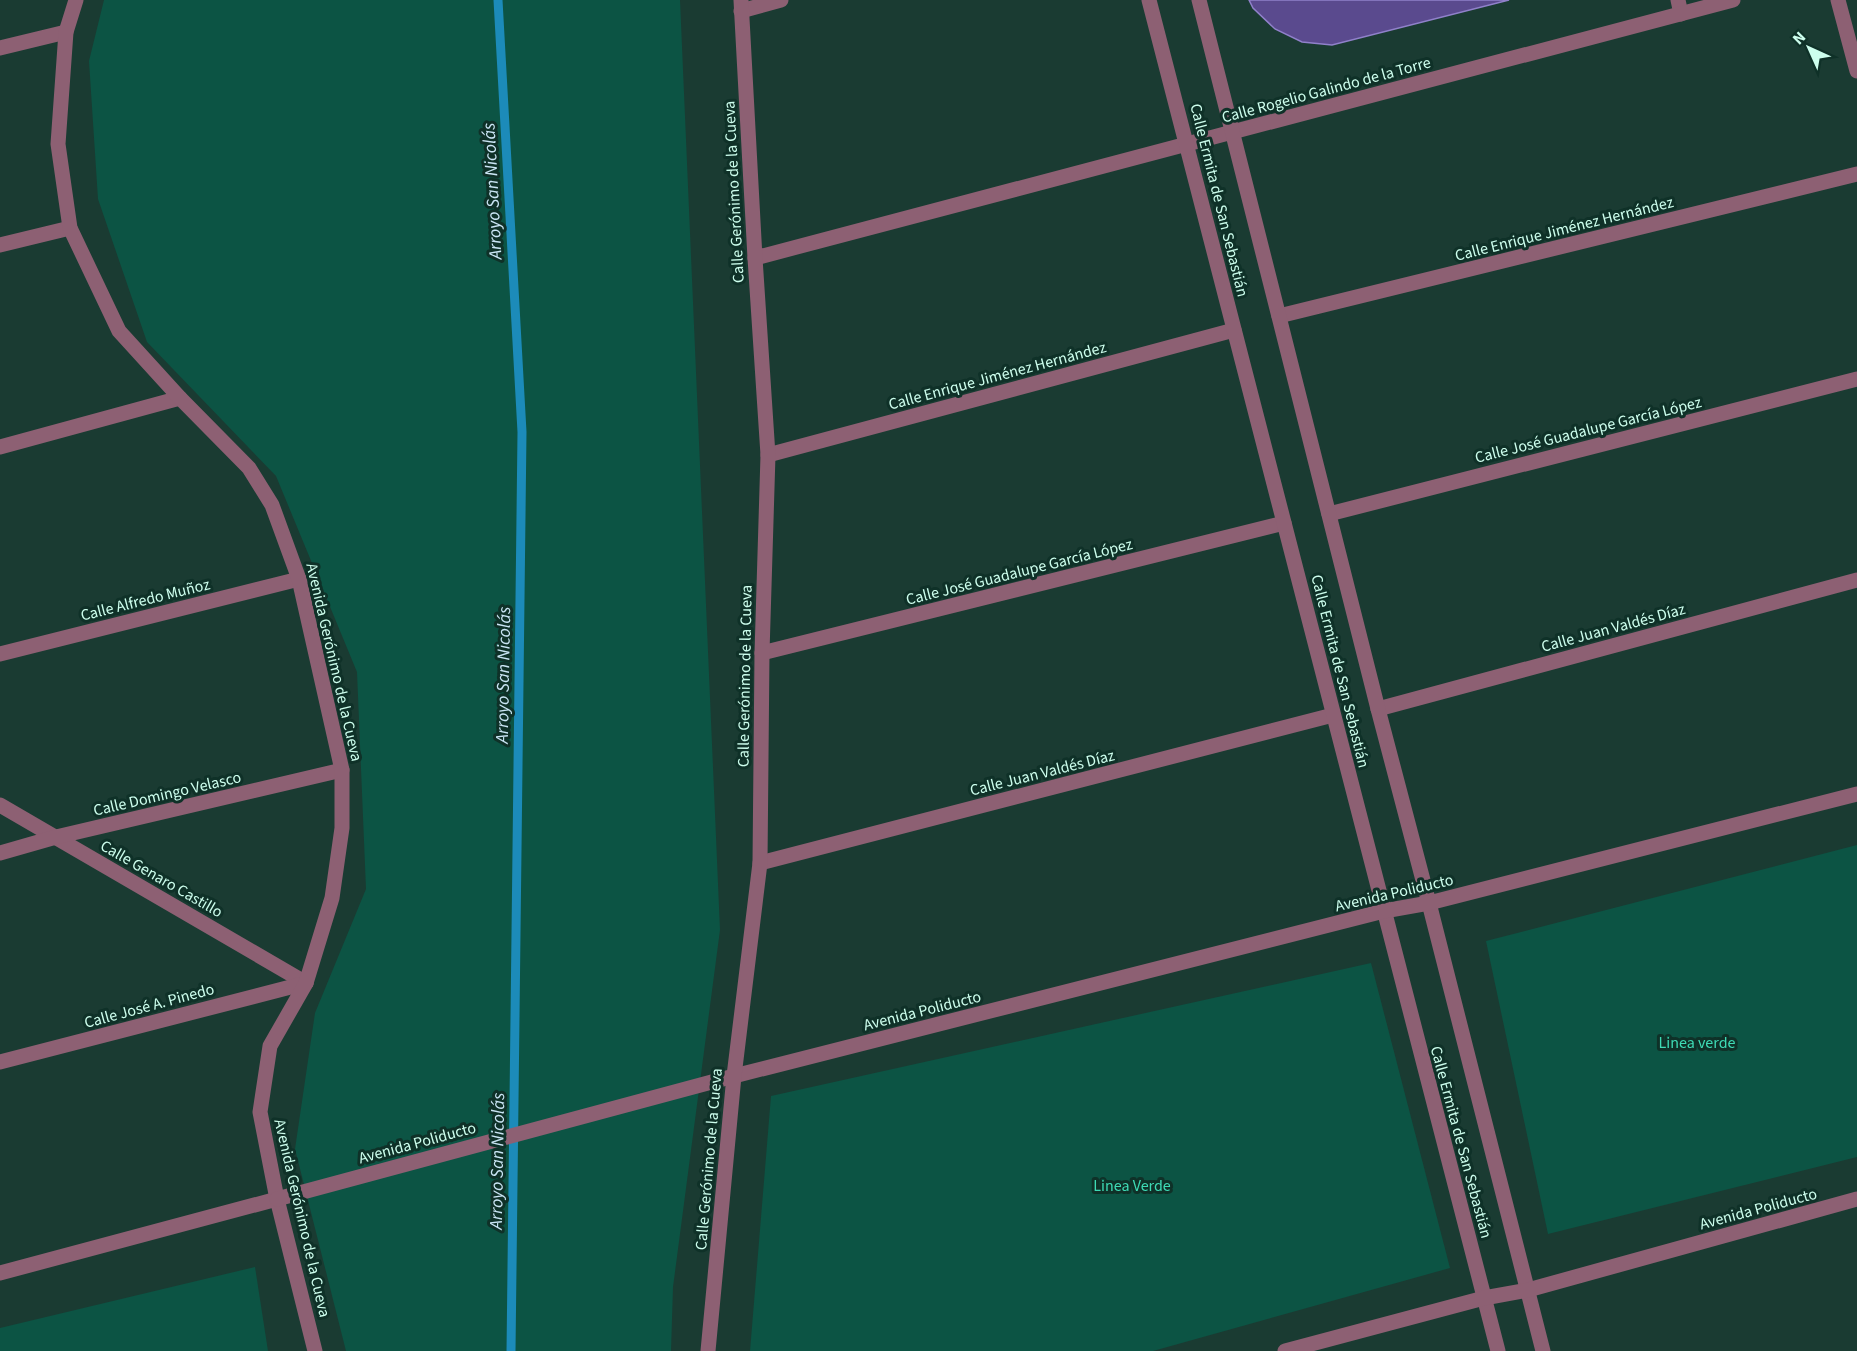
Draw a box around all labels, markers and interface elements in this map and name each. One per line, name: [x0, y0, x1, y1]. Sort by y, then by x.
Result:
north arrow: [1779, 18, 1839, 78]
text: N: [1788, 27, 1811, 50]
street label: Calle Rogelio Galindo de la Torre: [1219, 51, 1433, 129]
street label: Calle Gerónimo de la Cueva: [718, 100, 750, 284]
street label: Calle Ermita de San Sebastián: [1184, 101, 1254, 299]
water label: Arroyo San Nicolás: [476, 122, 509, 261]
street label: Calle Enrique Jiménez Hernández: [1453, 191, 1676, 267]
street label: Calle Enrique Jiménez Hernández: [886, 336, 1109, 416]
street label: Calle José Guadalupe García López: [1473, 391, 1704, 469]
street label: Calle José Guadalupe García López: [904, 533, 1135, 611]
street label: Avenida Gerónimo de la Cueva: [301, 561, 368, 763]
street label: Calle Ermita de San Sebastián: [1305, 572, 1375, 770]
street label: Calle Alfredo Muñoz: [78, 573, 212, 627]
street label: Calle Gerónimo de la Cueva: [732, 585, 758, 767]
street label: Calle Juan Valdés Díaz: [1539, 598, 1688, 658]
water label: Arroyo San Nicolás: [490, 606, 517, 745]
street label: Calle Juan Valdés Díaz: [968, 744, 1117, 802]
street label: Calle Domingo Velasco: [91, 766, 243, 822]
street label: Calle Genaro Castillo: [96, 835, 227, 923]
street label: Avenida Poliducto: [1333, 869, 1456, 917]
street label: Calle José A. Pinedo: [82, 978, 217, 1034]
street label: Avenida Poliducto: [861, 986, 983, 1036]
park label: Linea verde: [1658, 1032, 1736, 1054]
street label: Calle Ermita de San Sebastián: [1425, 1044, 1497, 1241]
street label: Calle Gerónimo de la Cueva: [690, 1067, 728, 1251]
water label: Arroyo San Nicolás: [484, 1092, 511, 1231]
street label: Avenida Gerónimo de la Cueva: [269, 1117, 336, 1319]
street label: Avenida Poliducto: [356, 1117, 478, 1169]
park label: Linea Verde: [1093, 1175, 1171, 1197]
street label: Avenida Poliducto: [1697, 1183, 1819, 1235]

